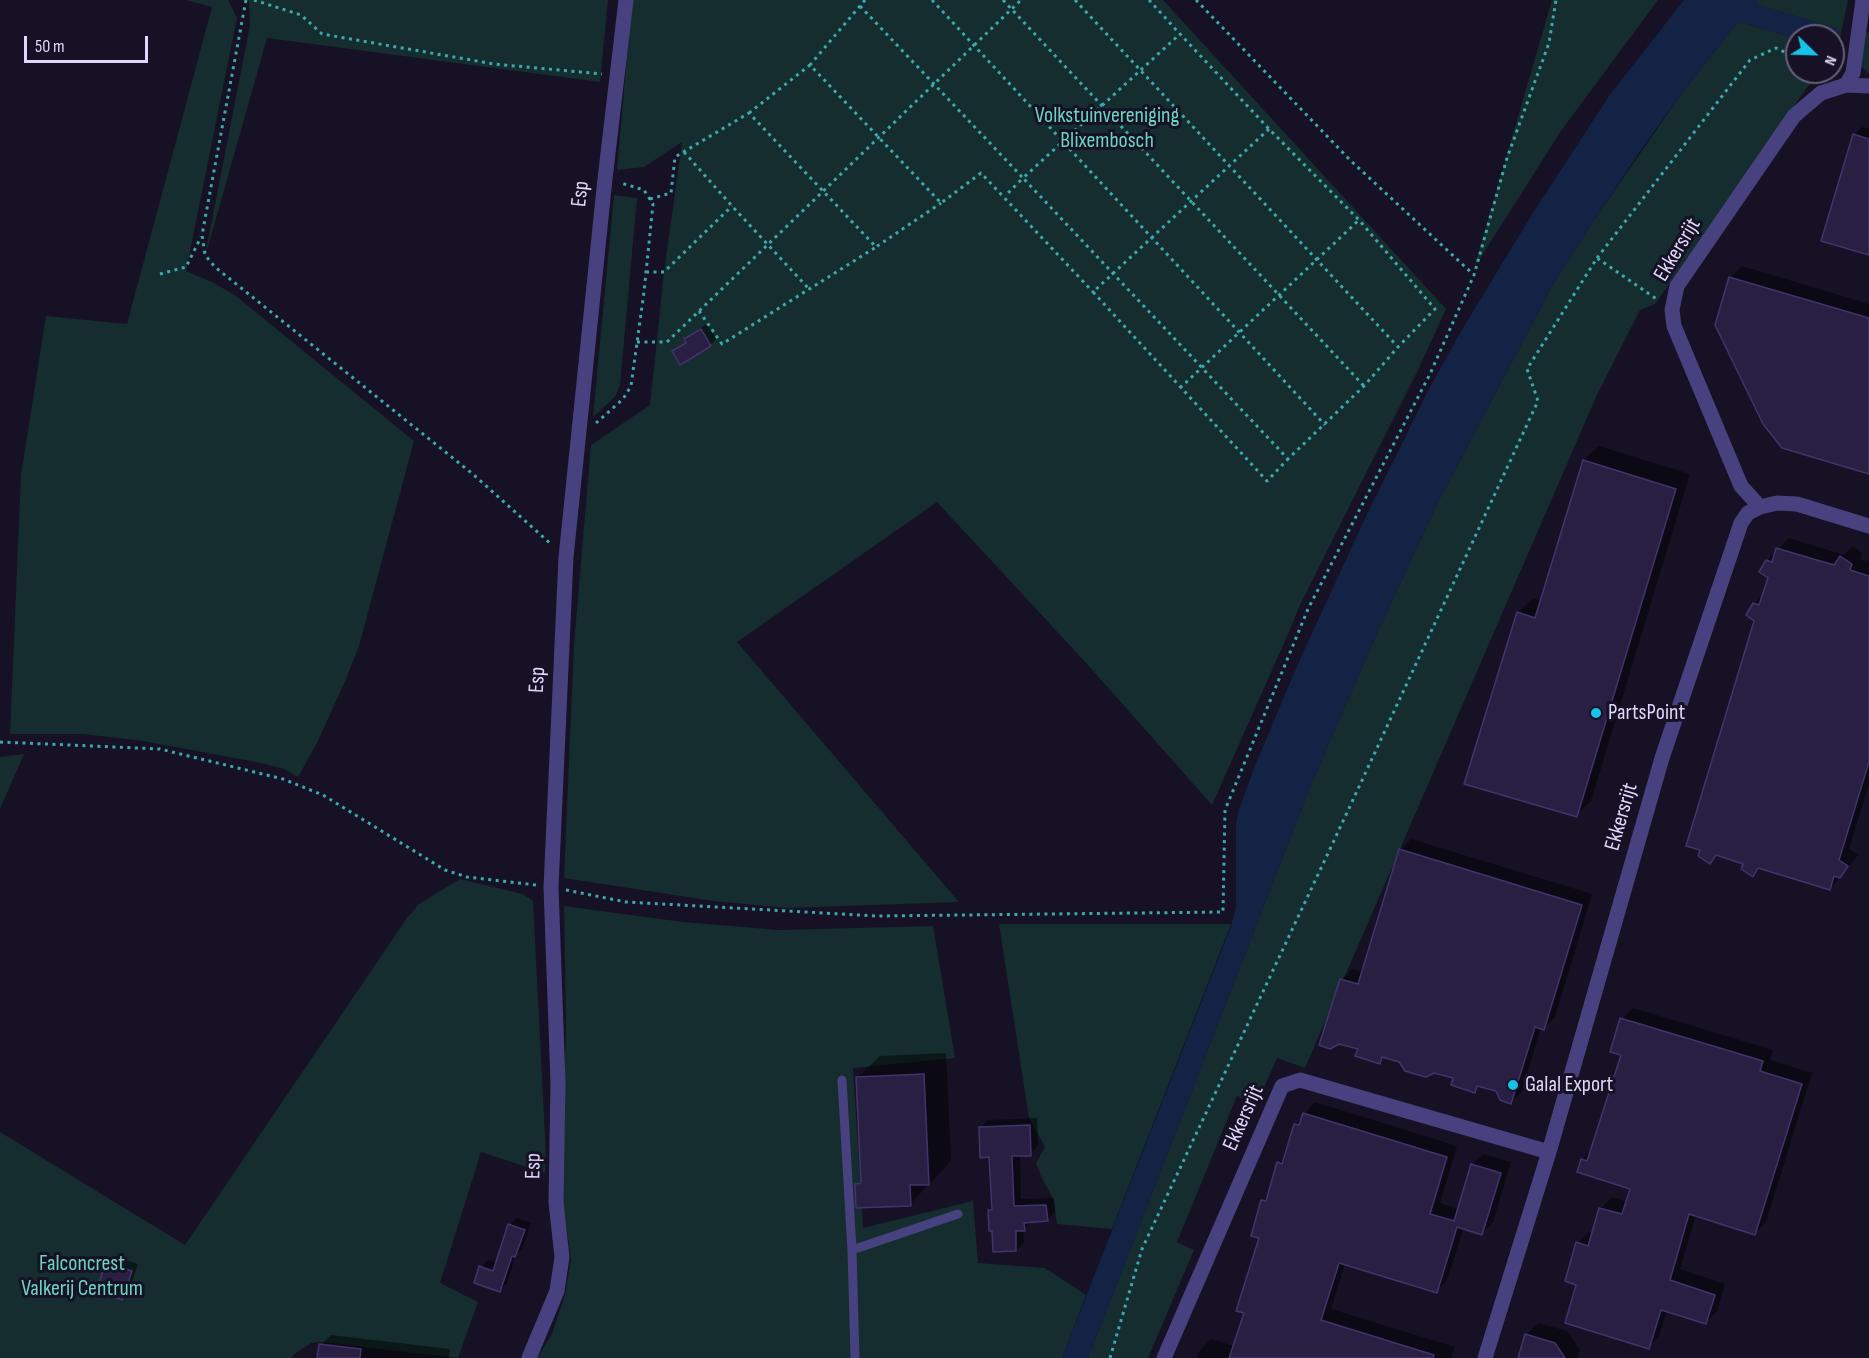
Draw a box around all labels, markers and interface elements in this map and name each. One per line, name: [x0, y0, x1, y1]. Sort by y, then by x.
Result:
scale bar: [27, 24, 152, 62]
north arrow: [1785, 24, 1845, 84]
text: 50 m: [35, 36, 65, 57]
text: N: [1820, 53, 1841, 68]
park label: Volkstuinvereniging Blixembosch: [1035, 103, 1179, 154]
street label: Esp: [567, 180, 595, 208]
street label: Ekkersrijt: [1649, 214, 1707, 286]
street label: Esp: [524, 666, 552, 694]
place label: PartsPoint: [1608, 700, 1685, 726]
marker: PartsPoint: [1589, 706, 1603, 720]
street label: Ekkersrijt: [1600, 780, 1644, 854]
place label: Galal Export: [1525, 1072, 1613, 1098]
marker: Galal Export: [1506, 1078, 1520, 1092]
street label: Ekkersrijt: [1218, 1081, 1270, 1155]
street label: Esp: [521, 1153, 547, 1179]
park label: Falconcrest Valkerij Centrum: [21, 1251, 143, 1302]

